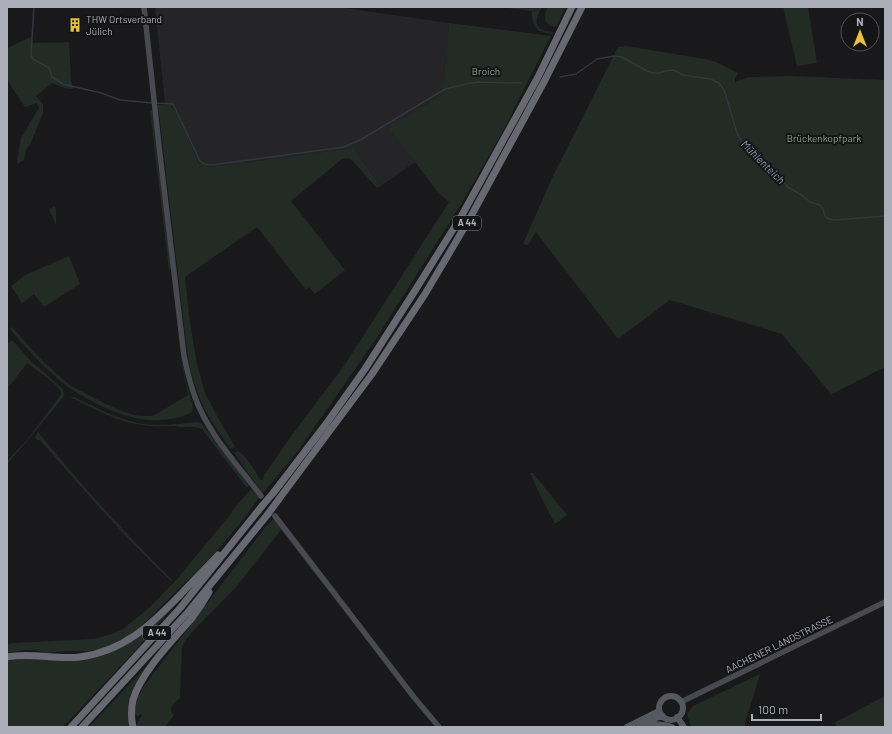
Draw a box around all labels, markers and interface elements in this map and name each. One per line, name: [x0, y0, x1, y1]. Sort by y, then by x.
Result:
north arrow: [840, 12, 880, 52]
place label: THW Ortsverband Jülich: [86, 13, 162, 37]
text: N: [856, 15, 864, 28]
building icon: THW Ortsverband Jülich: [67, 17, 83, 33]
park label: Broich: [472, 65, 500, 77]
park label: Brückenkopfpark: [787, 132, 861, 144]
water label: Mühlenteich: [739, 137, 788, 186]
road number: A 44: [453, 216, 481, 230]
street label: AACHENER LANDSTRASSE: [723, 613, 835, 675]
road number: A 44: [143, 626, 171, 640]
scale bar: [752, 696, 821, 722]
text: 100 m: [758, 702, 788, 716]

